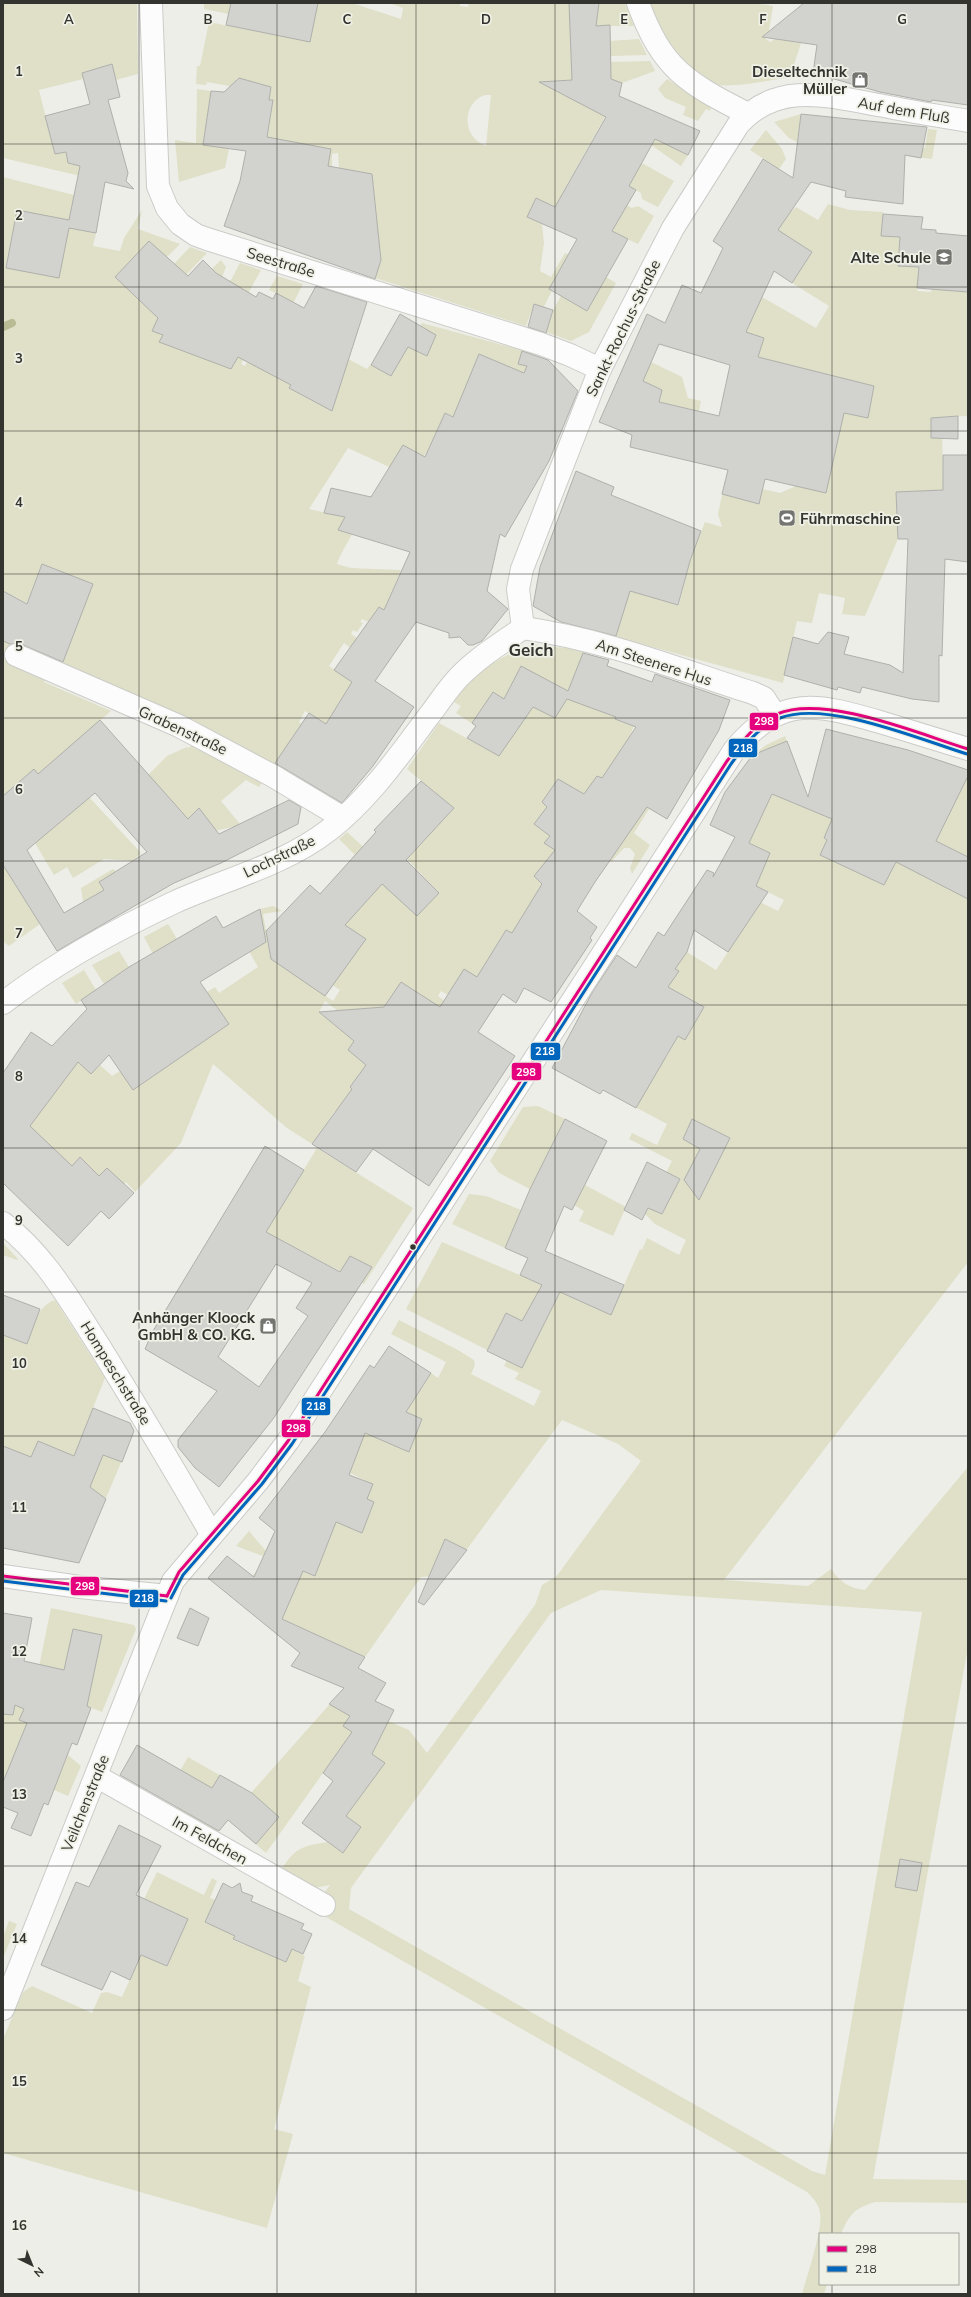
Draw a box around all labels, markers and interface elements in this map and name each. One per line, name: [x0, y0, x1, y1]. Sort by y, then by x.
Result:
text: A: [64, 11, 74, 27]
text: B: [204, 11, 213, 27]
text: C: [343, 11, 352, 27]
text: D: [481, 11, 491, 27]
text: E: [620, 11, 628, 27]
text: F: [759, 11, 767, 27]
text: G: [897, 11, 907, 27]
place label: Dieseltechnik Müller: [752, 62, 848, 98]
text: 1: [15, 63, 23, 79]
shop icon: Dieseltechnik Müller: [850, 70, 870, 90]
street label: Auf dem Fluß: [857, 93, 952, 128]
text: 2: [15, 207, 23, 223]
street label: Seestraße: [245, 243, 317, 281]
school or university icon: Alte Schule: [934, 247, 954, 267]
place label: Alte Schule: [851, 248, 931, 267]
street label: Sankt-Rochus-Straße: [582, 256, 664, 400]
text: 3: [15, 350, 23, 366]
text: 4: [15, 494, 23, 510]
sports icon: Führmaschine: [777, 508, 797, 528]
place label: Führmaschine: [800, 509, 900, 528]
street label: Am Steenere Hus: [594, 634, 714, 690]
text: 5: [15, 638, 23, 654]
district label: Geich: [508, 639, 554, 660]
street label: Grabenstraße: [136, 701, 230, 759]
line badge: 298: [749, 712, 779, 731]
text: 298: [754, 714, 774, 728]
line badge: 218: [728, 738, 758, 758]
text: 218: [733, 741, 753, 755]
text: 6: [15, 781, 23, 797]
street label: Lochstraße: [240, 830, 318, 882]
text: 7: [15, 925, 23, 941]
line badge: 218: [530, 1042, 561, 1061]
text: 218: [535, 1044, 555, 1058]
line badge: 298: [511, 1062, 542, 1081]
text: 298: [516, 1065, 536, 1079]
text: 8: [15, 1068, 23, 1084]
text: 9: [15, 1212, 23, 1228]
unlabelled marker: [408, 1242, 418, 1252]
place label: Anhänger Kloock GmbH & CO. KG.: [132, 1308, 256, 1344]
shop icon: Anhänger Kloock GmbH & CO. KG.: [258, 1316, 278, 1336]
street label: Hompeschstraße: [76, 1318, 156, 1428]
text: 10: [11, 1355, 27, 1371]
line badge: 218: [301, 1397, 331, 1416]
text: 218: [306, 1399, 326, 1413]
line badge: 298: [281, 1419, 311, 1438]
text: 298: [286, 1421, 306, 1435]
text: 11: [11, 1499, 27, 1515]
line badge: 298: [70, 1576, 100, 1596]
text: 298: [75, 1579, 95, 1593]
line badge: 218: [129, 1589, 159, 1608]
text: 218: [134, 1591, 154, 1605]
text: 12: [11, 1643, 27, 1659]
street label: Veilchenstraße: [57, 1752, 113, 1854]
text: 13: [11, 1786, 27, 1802]
street label: Im Feldchen: [169, 1812, 251, 1868]
text: 14: [11, 1930, 27, 1946]
text: 15: [11, 2073, 27, 2089]
text: 16: [11, 2217, 27, 2233]
legend: [819, 2233, 959, 2285]
text: 298: [855, 2241, 877, 2256]
north arrow: [12, 2245, 52, 2285]
text: 218: [855, 2261, 877, 2276]
text: N: [31, 2264, 47, 2280]

